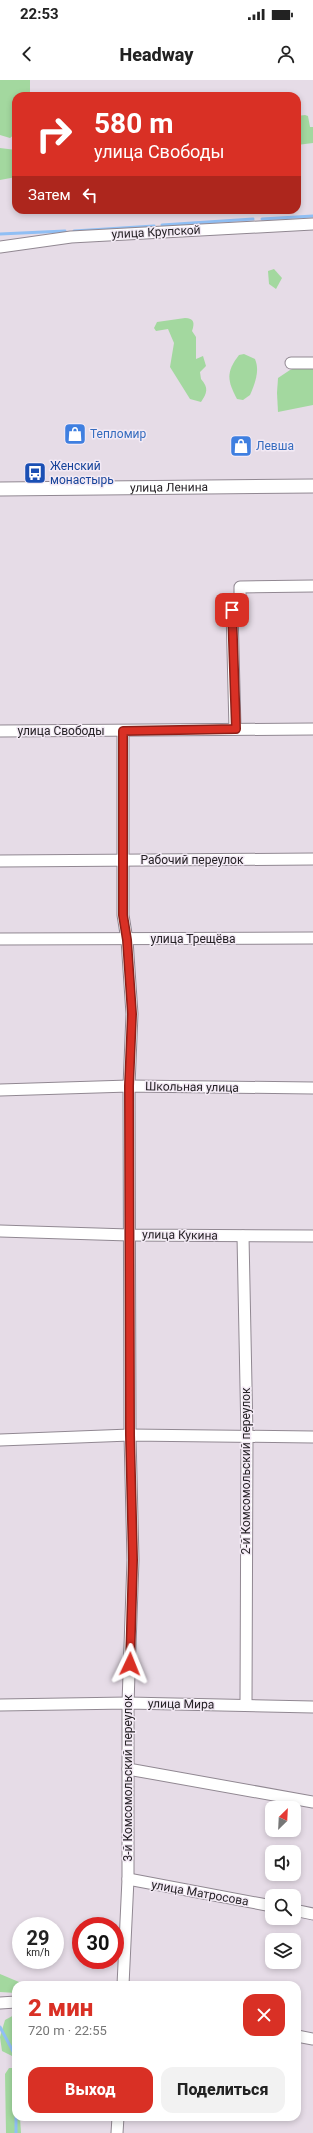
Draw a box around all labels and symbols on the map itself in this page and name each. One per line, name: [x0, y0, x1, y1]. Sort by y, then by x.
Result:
street label: улица Крупской: [111, 223, 201, 241]
shop icon: Тепломир: [62, 421, 88, 447]
place label: Тепломир: [90, 427, 146, 441]
shop icon: Левша: [228, 433, 254, 459]
place label: Левша: [256, 439, 294, 453]
place label: Женский монастырь: [50, 459, 114, 487]
bus stop icon: Женский монастырь: [22, 460, 48, 486]
street label: улица Ленина: [130, 480, 208, 495]
pin: [215, 593, 249, 627]
street label: улица Свободы: [17, 724, 105, 738]
street label: Рабочий переулок: [141, 853, 244, 867]
street label: улица Трещёва: [150, 932, 236, 946]
street label: Школьная улица: [145, 1079, 239, 1095]
street label: улица Кукина: [142, 1227, 218, 1243]
street label: 2-й Комсомольский переулок: [239, 1387, 253, 1555]
position arrow: [109, 1643, 151, 1685]
street label: 3-й Комсомольский переулок: [121, 1694, 135, 1862]
street label: улица Мира: [148, 1696, 214, 1712]
north arrow: [265, 1801, 301, 1837]
street label: улица Матросова: [150, 1878, 250, 1908]
speed limit sign: 30: [72, 1917, 124, 1969]

